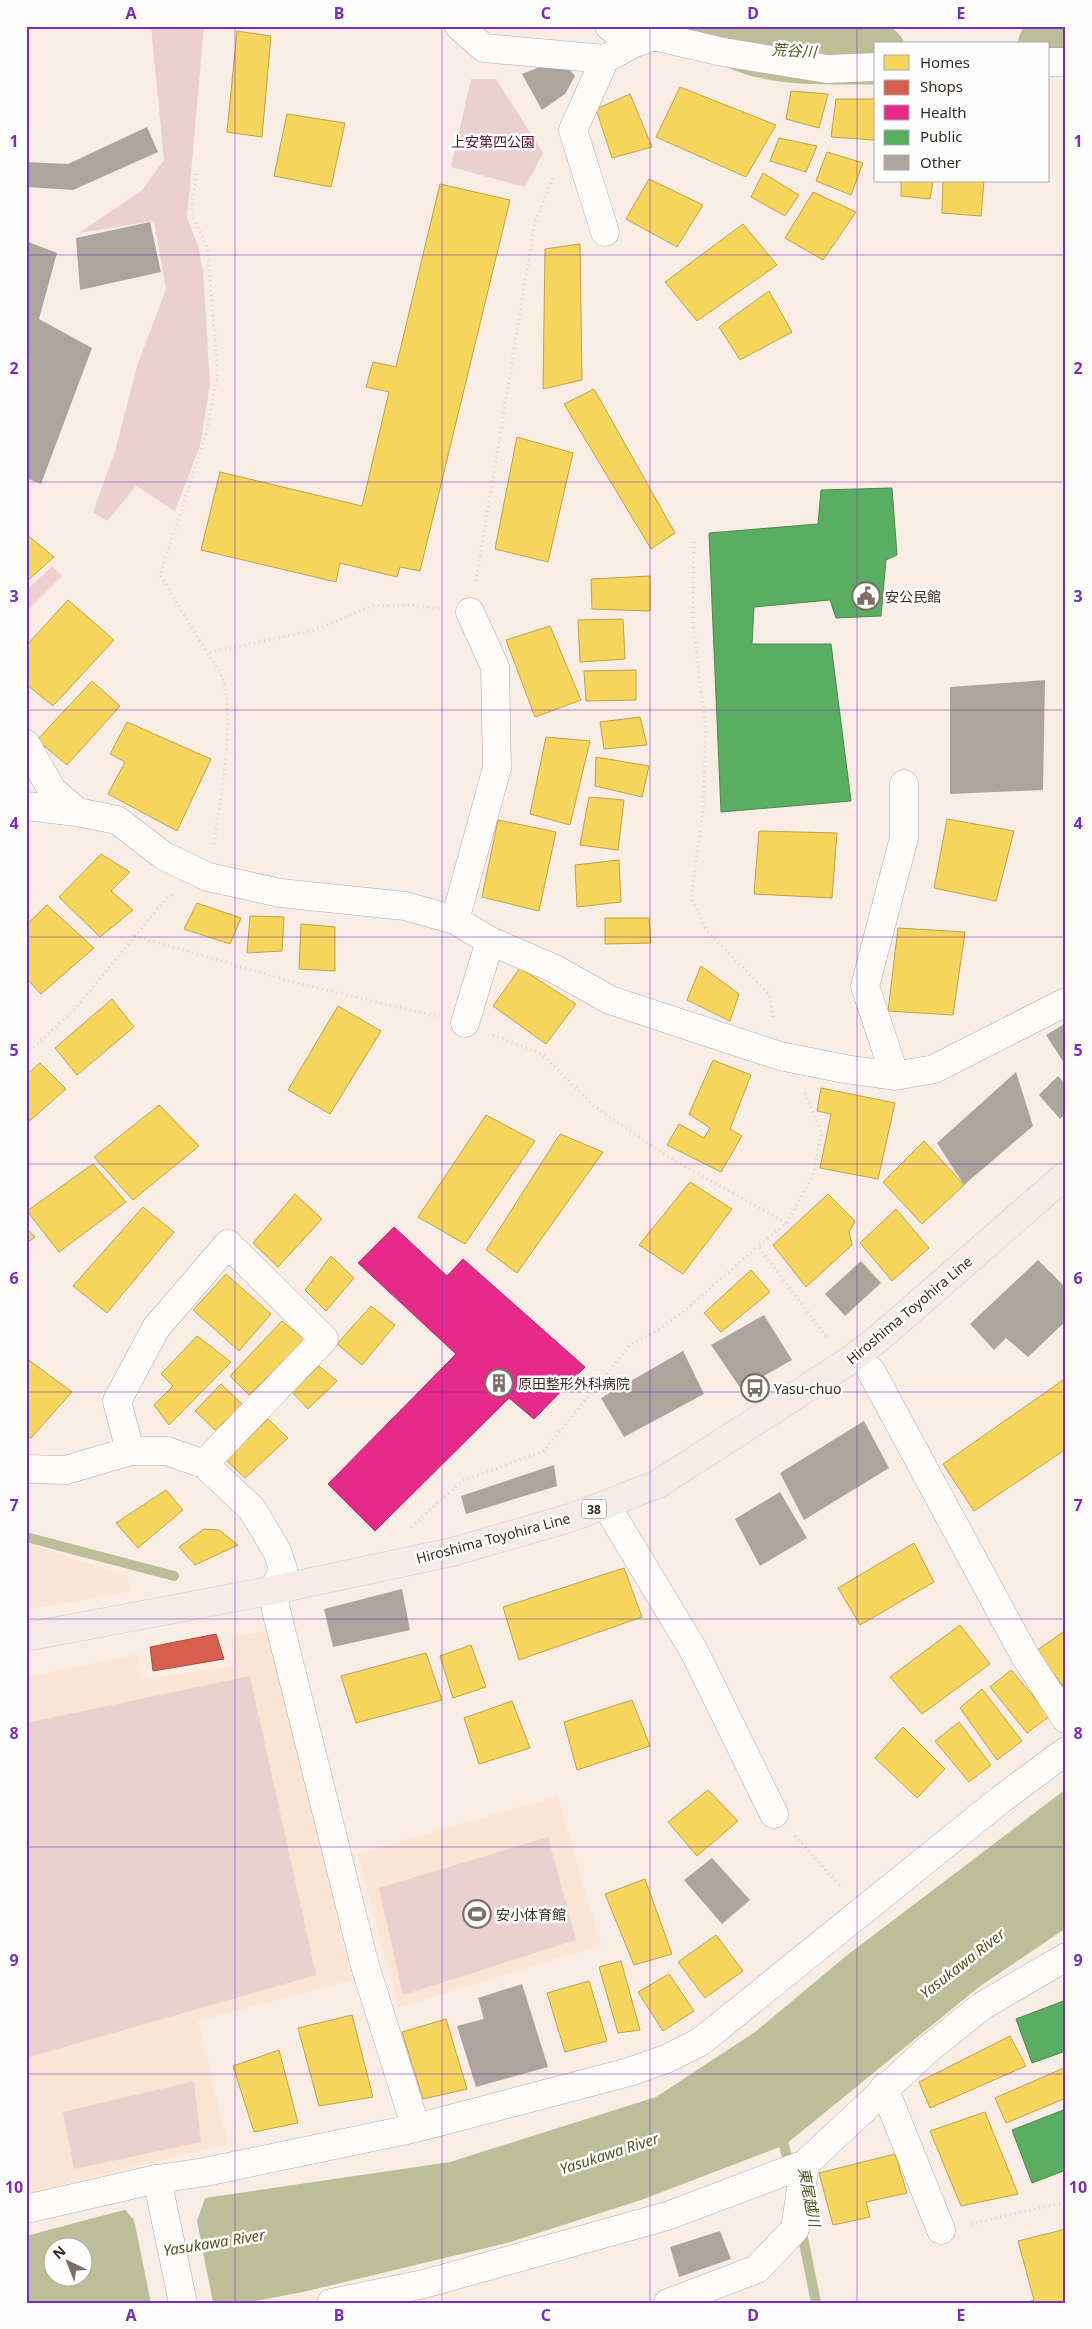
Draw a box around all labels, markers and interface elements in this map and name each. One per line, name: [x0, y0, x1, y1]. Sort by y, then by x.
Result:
text: A: [125, 2, 137, 24]
text: B: [334, 2, 344, 24]
text: C: [541, 2, 551, 24]
text: D: [747, 2, 759, 24]
text: E: [957, 2, 966, 24]
water label: 荒谷川: [771, 39, 819, 61]
legend: [874, 42, 1050, 182]
text: Homes: [920, 52, 970, 72]
text: Shops: [920, 76, 963, 96]
text: Health: [920, 102, 967, 122]
text: Public: [920, 126, 963, 146]
text: 1: [9, 130, 19, 152]
text: 1: [1073, 130, 1083, 152]
park label: 上安第四公園: [451, 132, 535, 151]
text: Other: [920, 152, 961, 172]
text: 2: [9, 357, 19, 379]
text: 2: [1073, 357, 1083, 379]
public building icon: 安公民館: [851, 581, 881, 611]
text: 3: [9, 585, 19, 607]
text: 3: [1073, 585, 1083, 607]
place label: 安公民館: [885, 587, 941, 606]
text: 4: [9, 812, 19, 834]
text: 4: [1073, 812, 1083, 834]
text: 5: [9, 1039, 19, 1061]
text: 5: [1073, 1039, 1083, 1061]
street label: Hiroshima Toyohira Line: [842, 1252, 976, 1368]
text: 6: [9, 1267, 19, 1289]
text: 6: [1073, 1267, 1083, 1289]
building icon: 原田整形外科病院: [484, 1368, 514, 1398]
bus stop icon: Yasu-chuo: [740, 1373, 770, 1403]
place label: 原田整形外科病院: [518, 1374, 630, 1393]
place label: Yasu-chuo: [774, 1379, 841, 1398]
text: 7: [9, 1494, 19, 1516]
text: 7: [1073, 1494, 1083, 1516]
road number: 38: [582, 1500, 606, 1518]
street label: Hiroshima Toyohira Line: [414, 1508, 572, 1568]
text: 8: [9, 1722, 19, 1744]
text: 8: [1073, 1722, 1083, 1744]
sports icon: 安小体育館: [462, 1899, 492, 1929]
place label: 安小体育館: [496, 1905, 566, 1924]
water label: Yasukawa River: [915, 1923, 1009, 2003]
text: 9: [9, 1949, 19, 1971]
text: 9: [1073, 1949, 1083, 1971]
water label: Yasukawa River: [557, 2127, 662, 2178]
water label: 東尾越川: [794, 2166, 826, 2230]
text: 10: [5, 2176, 23, 2198]
text: 10: [1069, 2176, 1087, 2198]
water label: Yasukawa River: [162, 2224, 267, 2260]
north arrow: [42, 2236, 92, 2286]
text: N: [48, 2241, 69, 2263]
text: A: [125, 2304, 137, 2326]
text: B: [334, 2304, 344, 2326]
text: C: [541, 2304, 551, 2326]
text: D: [747, 2304, 759, 2326]
text: E: [957, 2304, 966, 2326]

